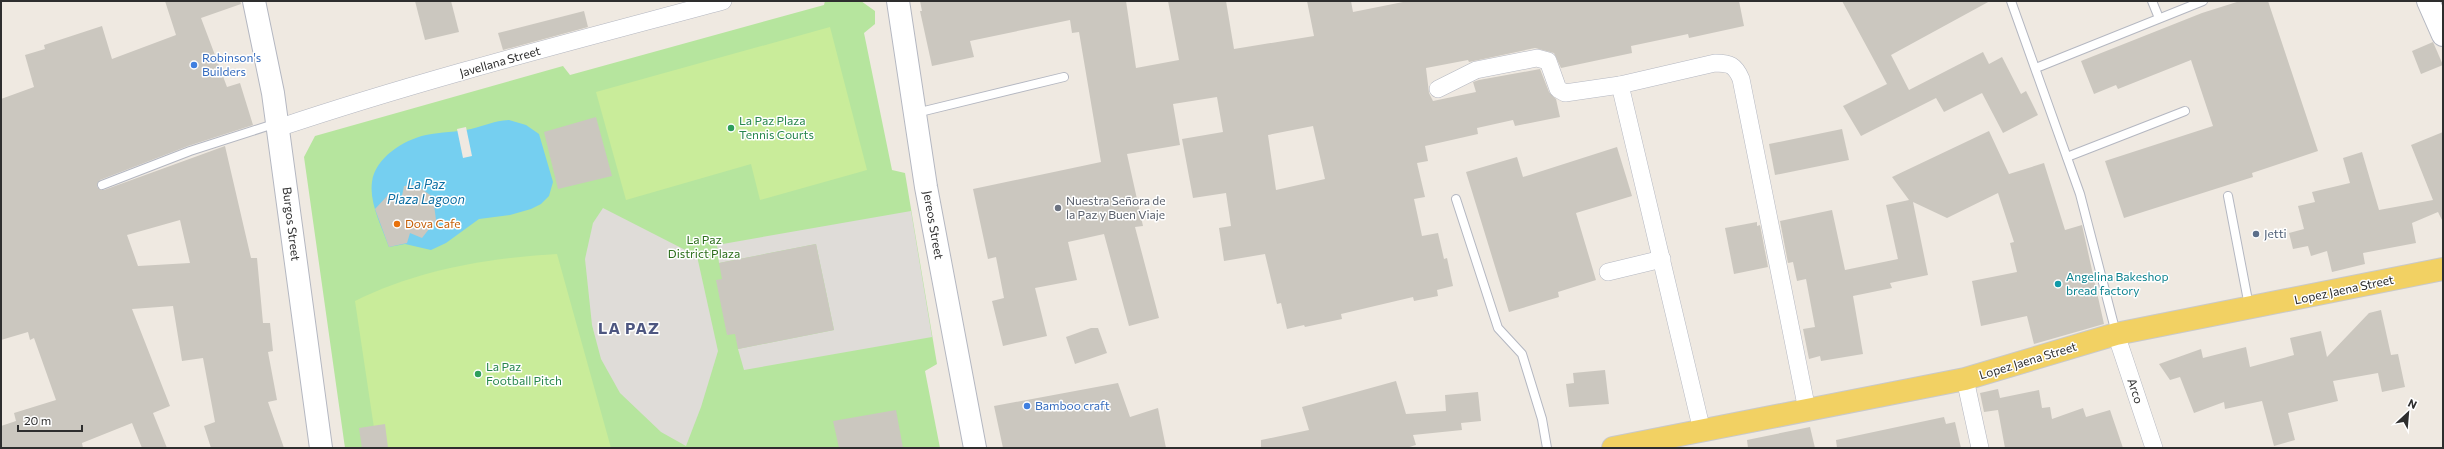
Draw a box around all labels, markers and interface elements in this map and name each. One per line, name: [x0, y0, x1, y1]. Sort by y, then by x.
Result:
street label: Javellana Street: [458, 43, 542, 80]
place label: Robinson's Builders: [202, 50, 261, 78]
marker: Robinson's Builders: [189, 60, 199, 70]
place label: La Paz Plaza Tennis Courts: [739, 113, 814, 141]
marker: La Paz Plaza Tennis Courts: [726, 123, 736, 133]
water label: La Paz Plaza Lagoon: [387, 176, 465, 207]
street label: Burgos Street: [281, 186, 303, 262]
street label: Jereos Street: [920, 189, 947, 260]
place label: Nuestra Señora de la Paz y Buen Viaje: [1066, 193, 1166, 221]
marker: Nuestra Señora de la Paz y Buen Viaje: [1053, 203, 1063, 213]
place label: Dova Cafe: [405, 216, 461, 230]
marker: Dova Cafe: [392, 219, 402, 229]
place label: Jetti: [2264, 226, 2287, 241]
marker: Jetti: [2251, 229, 2261, 239]
park label: La Paz District Plaza: [668, 232, 740, 260]
place label: Angelina Bakeshop bread factory: [2066, 269, 2169, 297]
street label: Lopez Jaena Street: [2293, 272, 2395, 307]
marker: Angelina Bakeshop bread factory: [2053, 279, 2063, 289]
district label: LA PAZ: [598, 318, 660, 337]
street label: Lopez Jaena Street: [1977, 339, 2079, 382]
place label: La Paz Football Pitch: [486, 359, 562, 387]
marker: La Paz Football Pitch: [473, 369, 483, 379]
street label: Arco: [2125, 376, 2147, 405]
north arrow: [2388, 393, 2428, 433]
text: N: [2406, 396, 2419, 411]
place label: Bamboo craft: [1035, 398, 1110, 412]
marker: Bamboo craft: [1022, 401, 1032, 411]
scale bar: [18, 407, 82, 433]
text: 20 m: [24, 413, 51, 427]

